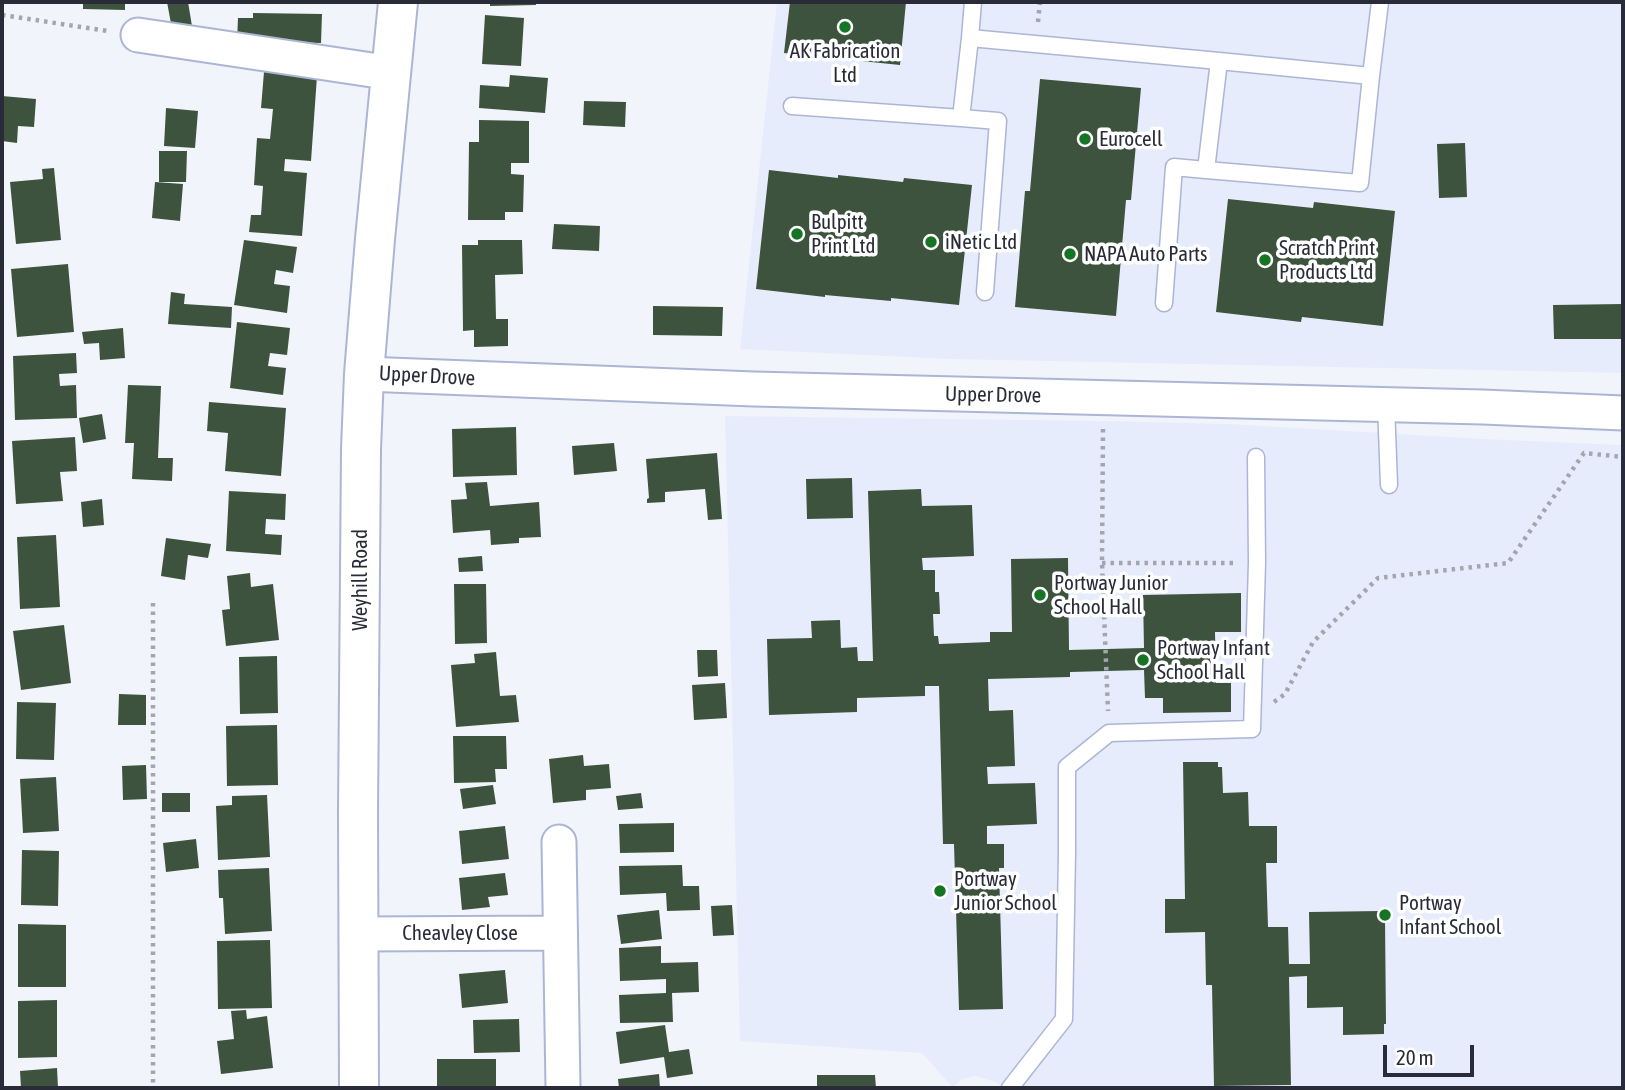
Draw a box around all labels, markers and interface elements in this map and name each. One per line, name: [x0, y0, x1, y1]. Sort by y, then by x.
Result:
marker: AK Fabrication Ltd: [837, 19, 853, 35]
place label: AK Fabrication Ltd: [790, 38, 900, 88]
place label: Eurocell: [1099, 126, 1163, 152]
marker: Eurocell: [1077, 131, 1093, 147]
place label: Bulpitt Print Ltd: [811, 209, 875, 259]
marker: Bulpitt Print Ltd: [789, 226, 805, 242]
place label: iNetic Ltd: [945, 229, 1017, 255]
marker: iNetic Ltd: [923, 234, 939, 250]
place label: Scratch Print Products Ltd: [1279, 235, 1375, 285]
place label: NAPA Auto Parts: [1084, 241, 1207, 267]
marker: NAPA Auto Parts: [1062, 246, 1078, 262]
marker: Scratch Print Products Ltd: [1257, 252, 1273, 268]
street label: Upper Drove: [378, 361, 476, 391]
street label: Upper Drove: [945, 382, 1041, 408]
street label: Weyhill Road: [347, 529, 373, 631]
place label: Portway Junior School Hall: [1054, 570, 1168, 620]
marker: Portway Junior School Hall: [1032, 587, 1048, 603]
place label: Portway Infant School Hall: [1157, 635, 1270, 685]
marker: Portway Infant School Hall: [1135, 652, 1151, 668]
place label: Portway Junior School: [954, 866, 1057, 916]
marker: Portway Junior School: [932, 883, 948, 899]
place label: Portway Infant School: [1399, 890, 1501, 940]
marker: Portway Infant School: [1377, 907, 1393, 923]
street label: Cheavley Close: [402, 920, 518, 946]
scale bar: [1387, 1030, 1478, 1074]
text: 20 m: [1396, 1045, 1434, 1069]

